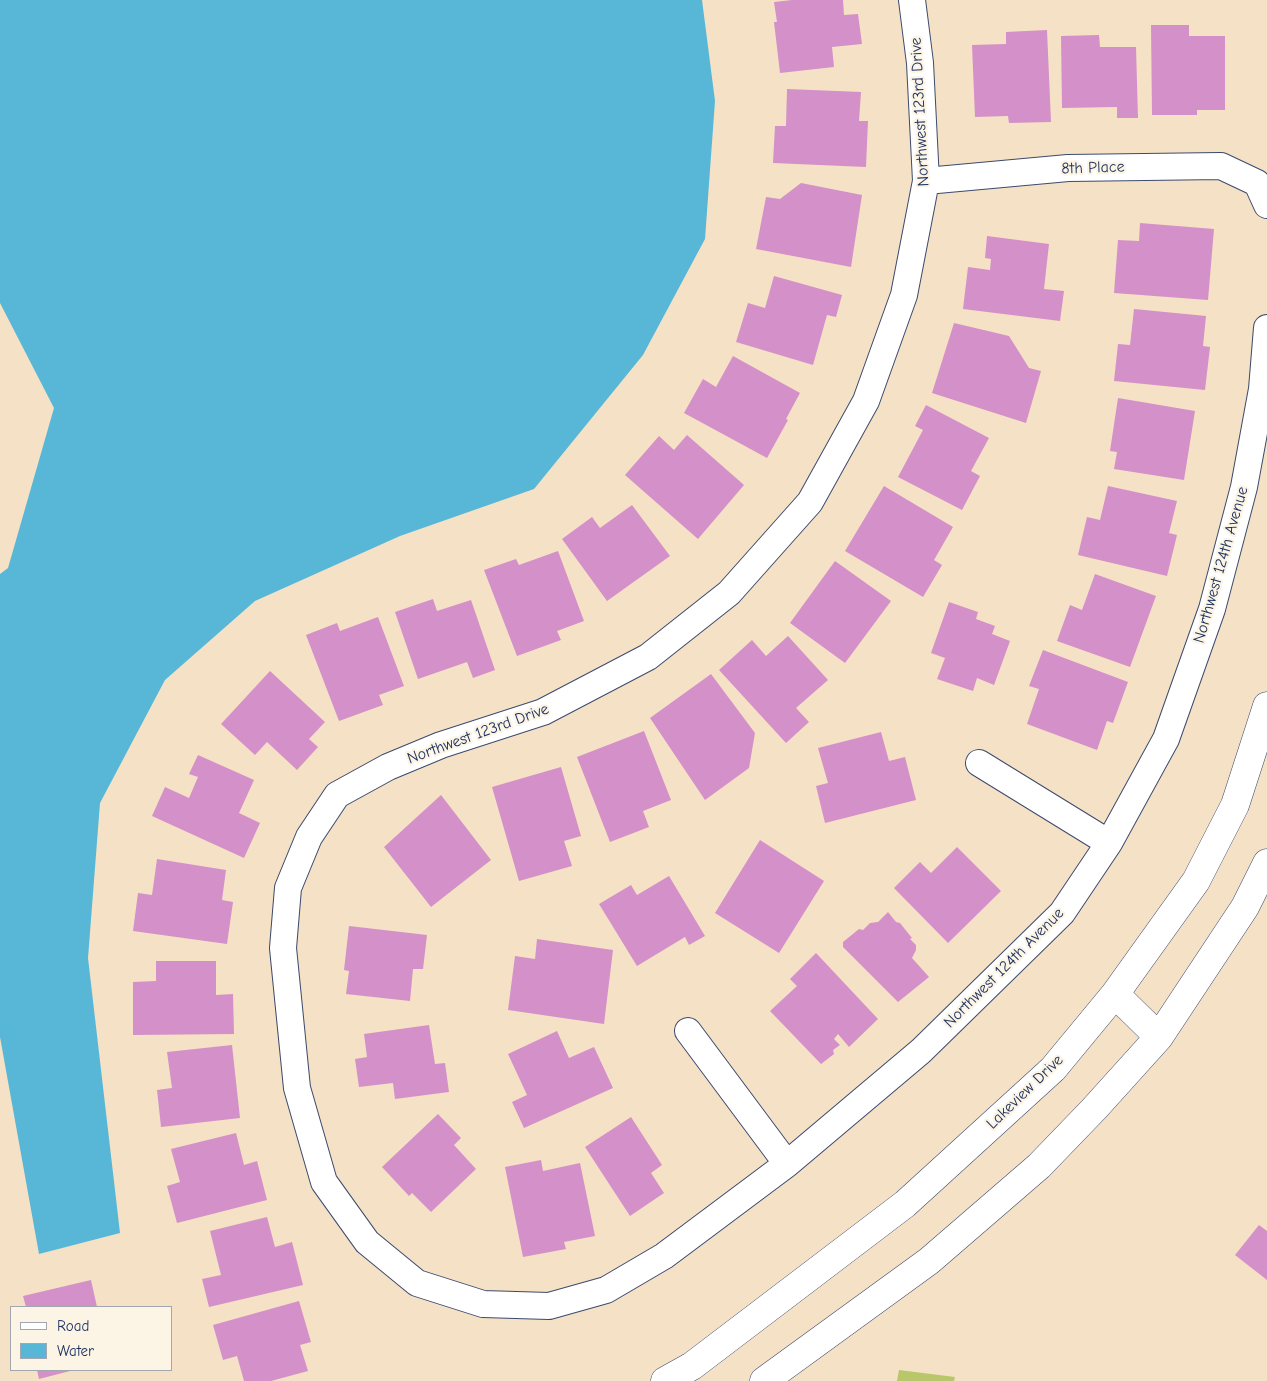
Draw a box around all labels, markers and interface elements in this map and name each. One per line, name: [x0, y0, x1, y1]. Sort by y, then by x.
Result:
street label: Northwest 123rd Drive: [907, 37, 933, 187]
street label: 8th Place: [1061, 157, 1125, 179]
street label: Northwest 124th Avenue: [1189, 485, 1253, 645]
street label: Northwest 123rd Drive: [405, 699, 551, 769]
street label: Northwest 124th Avenue: [940, 904, 1068, 1032]
street label: Lakeview Drive: [983, 1051, 1067, 1133]
legend: [10, 1306, 172, 1371]
text: Road: [57, 1317, 89, 1335]
text: Water: [57, 1342, 94, 1360]

